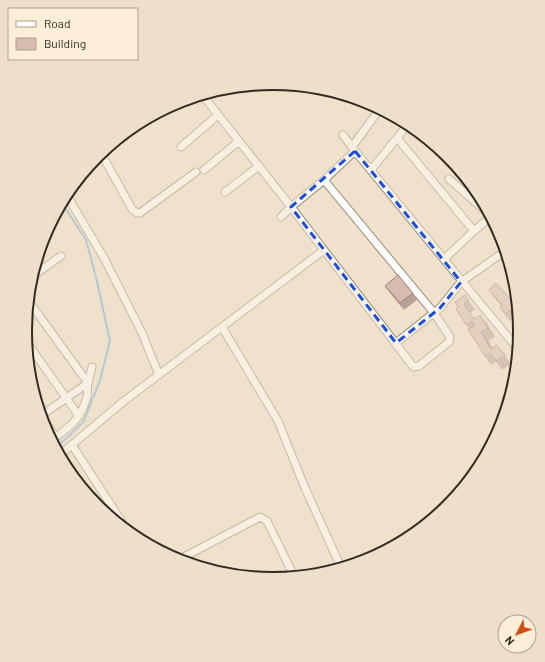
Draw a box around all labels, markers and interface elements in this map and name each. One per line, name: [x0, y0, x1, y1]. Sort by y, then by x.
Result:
legend: [8, 8, 138, 60]
text: Road: [44, 16, 71, 30]
text: Building: [44, 36, 86, 50]
north arrow: [497, 614, 537, 654]
text: N: [502, 634, 516, 648]

